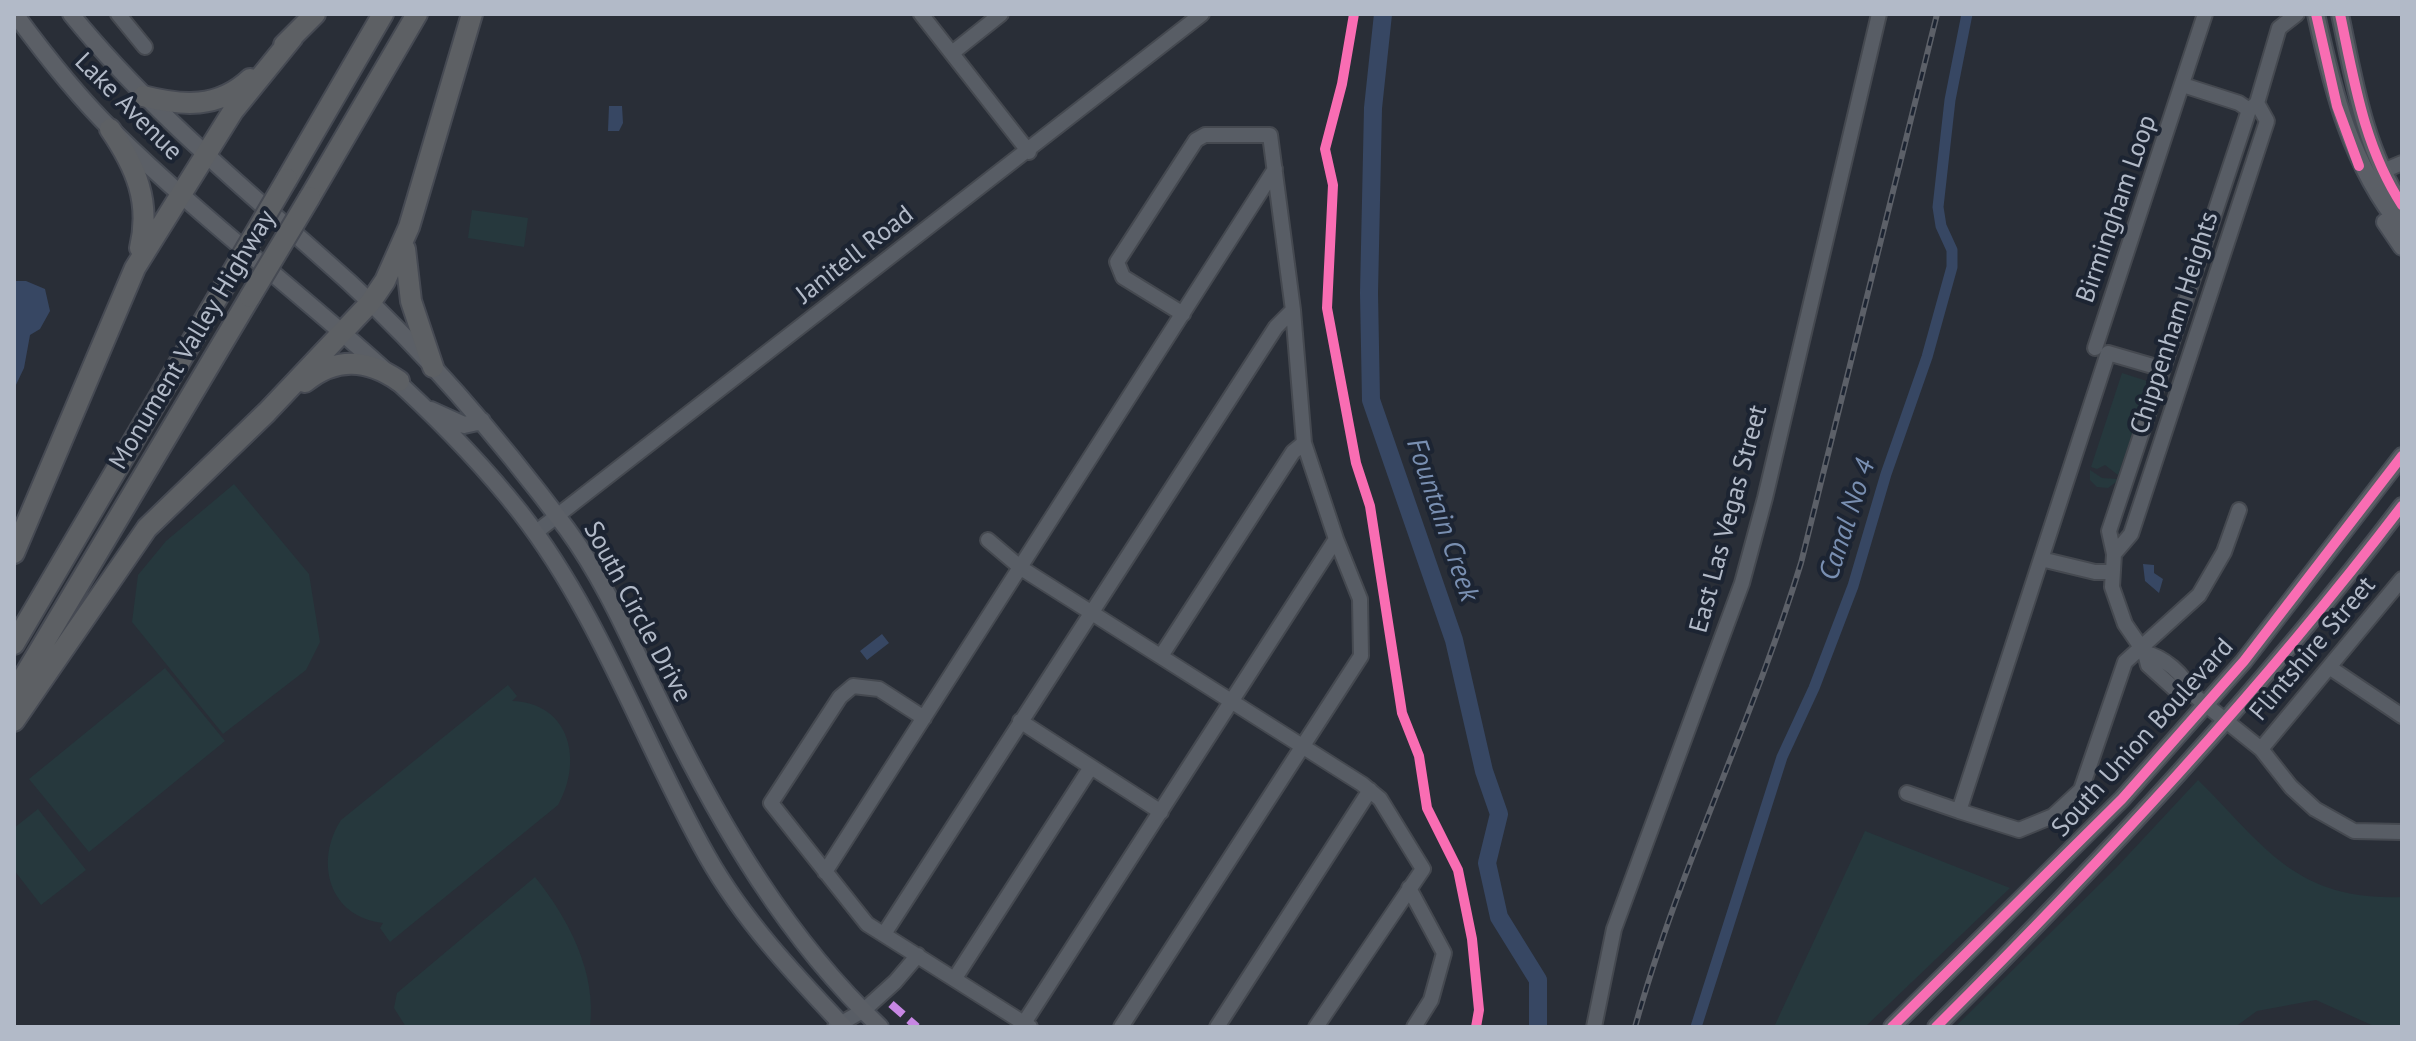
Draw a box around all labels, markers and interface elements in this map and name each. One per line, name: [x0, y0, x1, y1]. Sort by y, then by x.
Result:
street label: Lake Avenue: [68, 47, 188, 167]
street label: Birmingham Loop: [2070, 111, 2164, 307]
street label: Janitell Road: [790, 199, 920, 311]
street label: Monument Valley Highway: [103, 205, 283, 475]
street label: Chippenham Heights: [2124, 208, 2226, 438]
street label: East Las Vegas Street: [1684, 402, 1774, 636]
water label: Fountain Creek: [1398, 434, 1486, 606]
water label: Canal No 4: [1813, 455, 1883, 585]
street label: South Circle Drive: [576, 516, 698, 708]
street label: Flintshire Street: [2244, 571, 2382, 727]
street label: South Union Boulevard: [2046, 632, 2240, 844]

